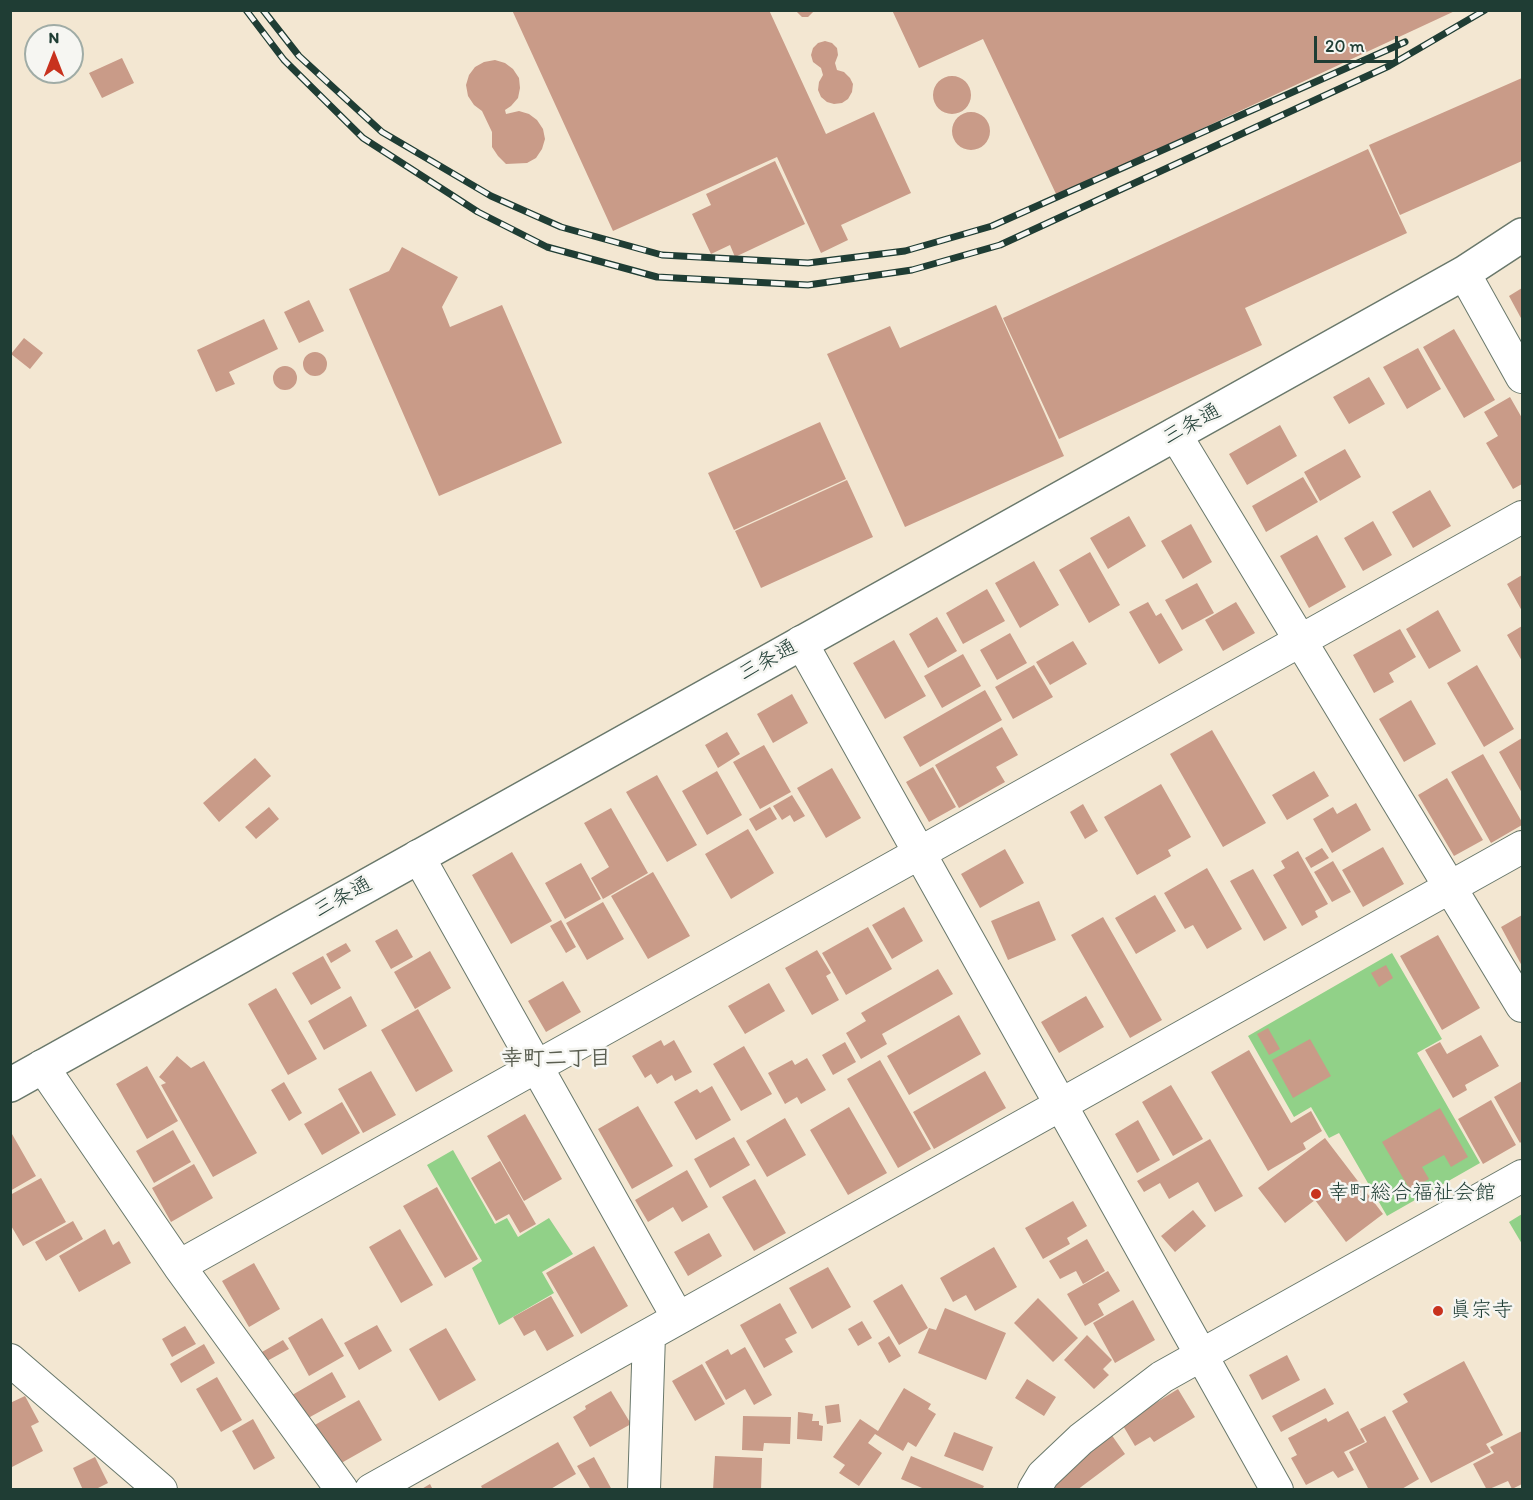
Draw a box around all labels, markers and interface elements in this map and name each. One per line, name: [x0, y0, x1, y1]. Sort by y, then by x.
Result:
north arrow: [24, 24, 84, 84]
scale bar: [1317, 24, 1401, 62]
text: N: [49, 28, 59, 47]
text: 20 m: [1325, 35, 1365, 57]
street label: 三条通: [1158, 399, 1226, 451]
street label: 三条通: [734, 635, 802, 687]
street label: 三条通: [309, 872, 377, 924]
district label: 幸町二丁目: [501, 1046, 611, 1072]
place label: 幸町総合福祉会館: [1328, 1181, 1496, 1207]
marker: 幸町総合福祉会館: [1309, 1187, 1323, 1201]
place label: 眞宗寺: [1450, 1298, 1513, 1324]
marker: 眞宗寺: [1431, 1304, 1445, 1318]

